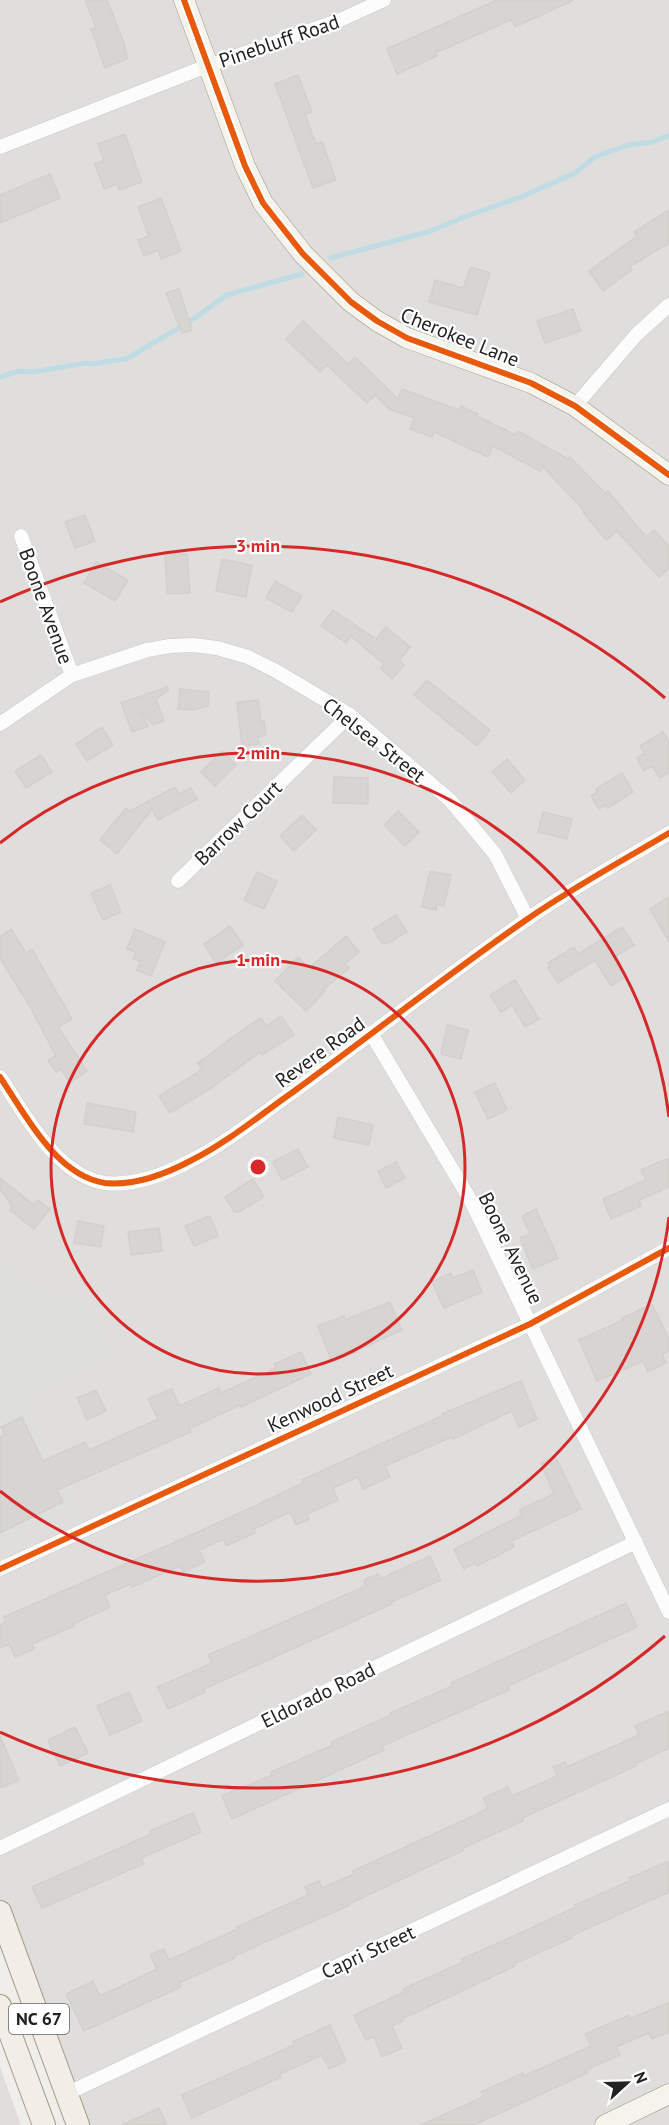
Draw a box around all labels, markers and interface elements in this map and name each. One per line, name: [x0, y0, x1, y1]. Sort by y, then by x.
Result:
street label: Pinebluff Road: [215, 8, 343, 74]
street label: Cherokee Lane: [397, 301, 523, 373]
text: 3 min: [236, 534, 280, 557]
street label: Boone Avenue: [13, 545, 79, 667]
street label: Chelsea Street: [317, 692, 431, 788]
text: 2 min: [236, 741, 280, 764]
street label: Barrow Court: [189, 775, 287, 871]
text: 1 min: [236, 948, 280, 971]
street label: Revere Road: [270, 1011, 370, 1093]
centre of rings: [248, 1157, 268, 1177]
street label: Boone Avenue: [473, 1188, 549, 1308]
street label: Kenwood Street: [263, 1358, 397, 1438]
street label: Eldorado Road: [257, 1656, 379, 1734]
street label: Capri Street: [317, 1919, 419, 1985]
road number: NC 67: [9, 2004, 69, 2034]
north arrow: [597, 2053, 657, 2113]
text: N: [630, 2069, 652, 2086]

